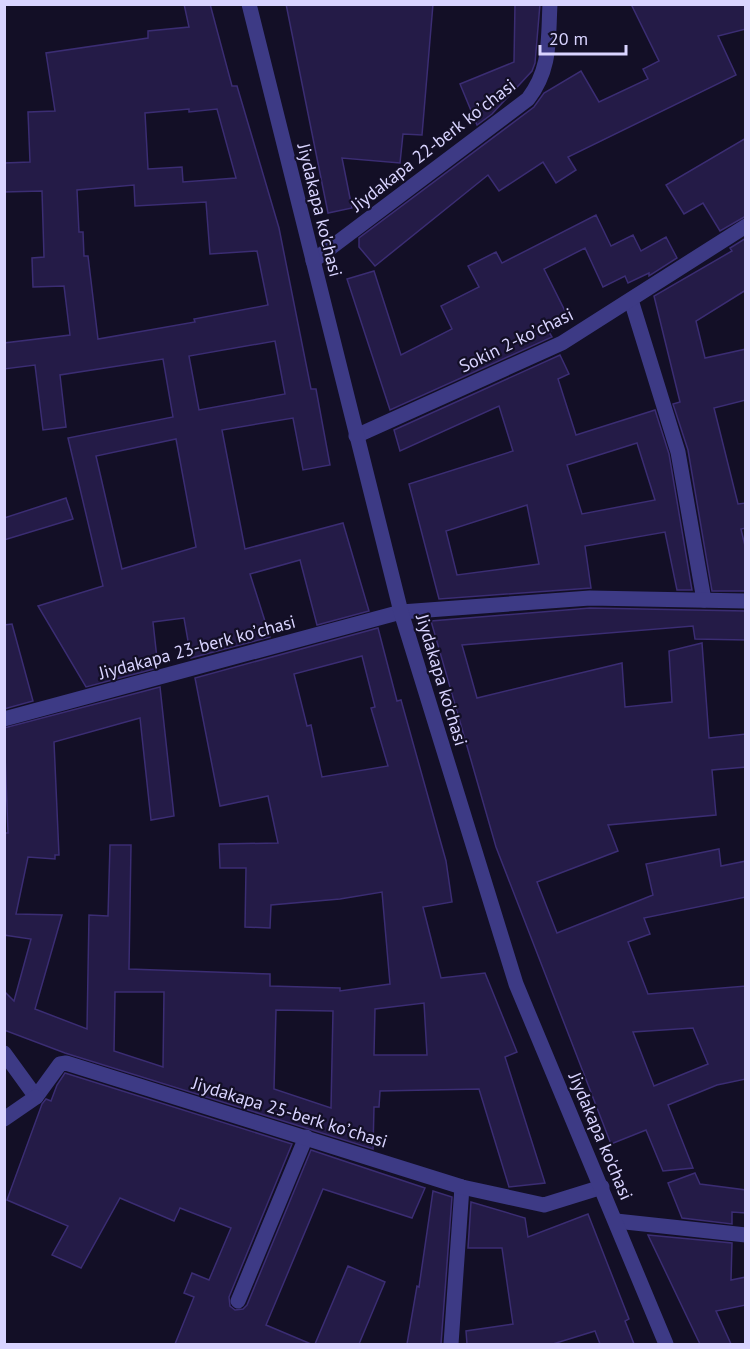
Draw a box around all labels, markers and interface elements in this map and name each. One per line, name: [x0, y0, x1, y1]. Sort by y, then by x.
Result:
scale bar: [540, 18, 626, 56]
text: 20 m: [549, 27, 588, 50]
street label: Jiydakapa 22-berk koʼchasi: [345, 73, 520, 217]
street label: Jiydakapa ko'chasi: [292, 140, 348, 279]
street label: Sokin 2-koʼchasi: [455, 302, 577, 378]
street label: Jiydakapa 23-berk koʼchasi: [95, 610, 298, 685]
street label: Jiydakapa ko'chasi: [411, 610, 473, 749]
street label: Jiydakapa ko'chasi: [563, 1068, 638, 1203]
street label: Jiydakapa 25-berk koʼchasi: [189, 1071, 390, 1153]

